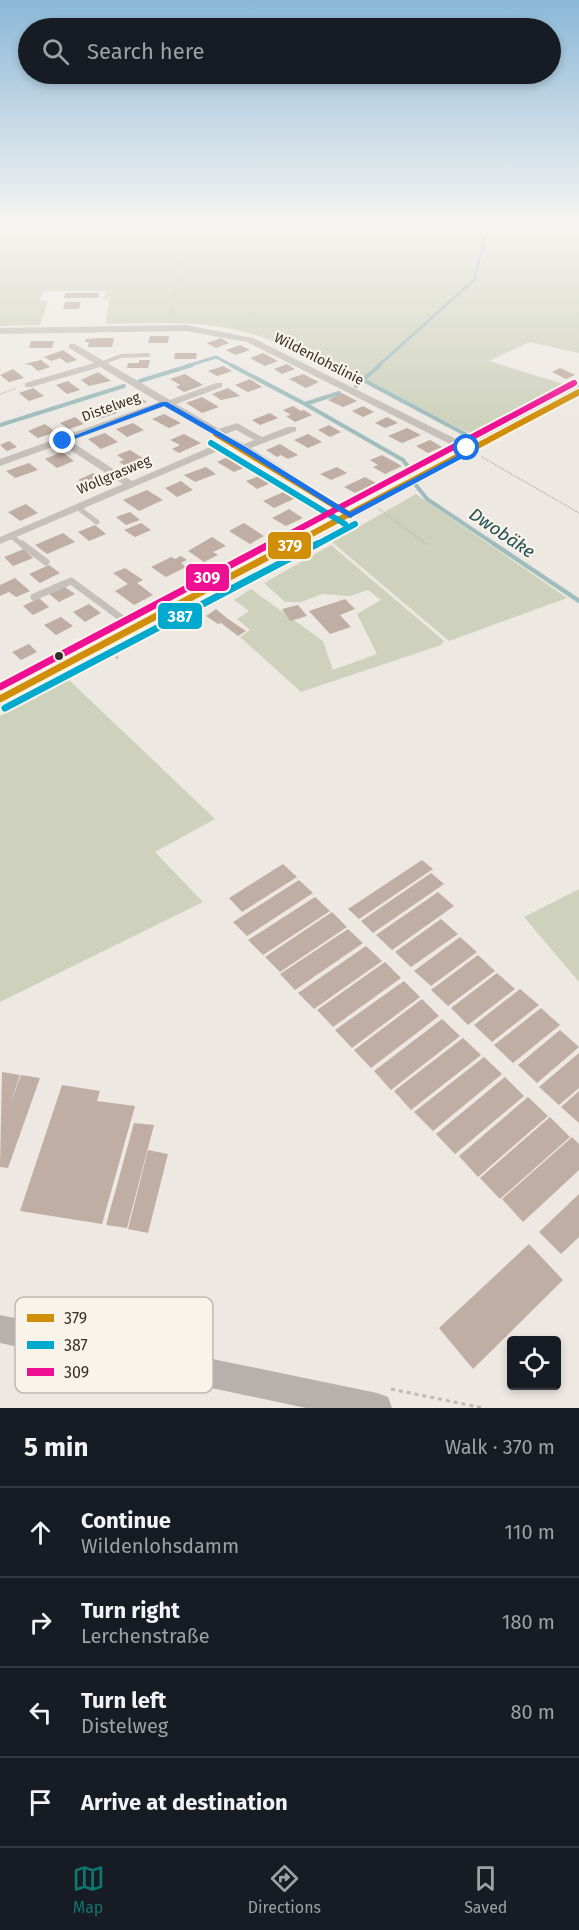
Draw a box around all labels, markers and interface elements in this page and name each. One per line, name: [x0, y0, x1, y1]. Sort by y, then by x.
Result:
search box: [18, 18, 561, 84]
icon: search: [39, 35, 72, 68]
text: Search here: [87, 38, 205, 65]
street label: Wildenlohslinie: [271, 329, 367, 389]
street label: Distelweg: [79, 388, 143, 425]
route end: [49, 427, 75, 453]
route start: [453, 434, 479, 460]
street label: Wollgrasweg: [74, 451, 154, 498]
water label: Dwobäke: [465, 503, 539, 563]
line badge: 379: [267, 531, 312, 560]
text: 379: [277, 536, 302, 555]
line badge: 309: [185, 563, 230, 592]
text: 309: [193, 568, 220, 587]
line badge: 387: [157, 602, 203, 630]
text: 387: [167, 607, 193, 626]
unlabelled marker: [53, 650, 65, 662]
legend: [15, 1297, 213, 1393]
text: 379: [64, 1309, 87, 1328]
text: 387: [64, 1336, 88, 1355]
map controls: [507, 1336, 561, 1390]
button: locate: [507, 1336, 561, 1390]
text: 309: [64, 1363, 89, 1382]
text: 5 min: [24, 1432, 88, 1463]
text: Walk · 370 m: [445, 1435, 555, 1459]
text: Continue: [81, 1507, 171, 1534]
icon: ahead: [24, 1516, 57, 1549]
text: 110 m: [504, 1520, 555, 1544]
text: Wildenlohsdamm: [81, 1534, 239, 1558]
text: Turn right: [81, 1597, 180, 1624]
icon: right: [24, 1606, 57, 1639]
text: 180 m: [502, 1610, 555, 1634]
text: Lerchenstraße: [81, 1624, 210, 1648]
text: Turn left: [81, 1687, 166, 1714]
icon: left: [24, 1696, 57, 1729]
text: 80 m: [510, 1700, 555, 1724]
text: Distelweg: [81, 1714, 168, 1738]
icon: arrive: [24, 1786, 57, 1819]
text: Arrive at destination: [81, 1789, 288, 1816]
tab: Map: [72, 1862, 105, 1917]
tab: Directions: [248, 1862, 321, 1917]
tab: Saved: [464, 1862, 507, 1917]

